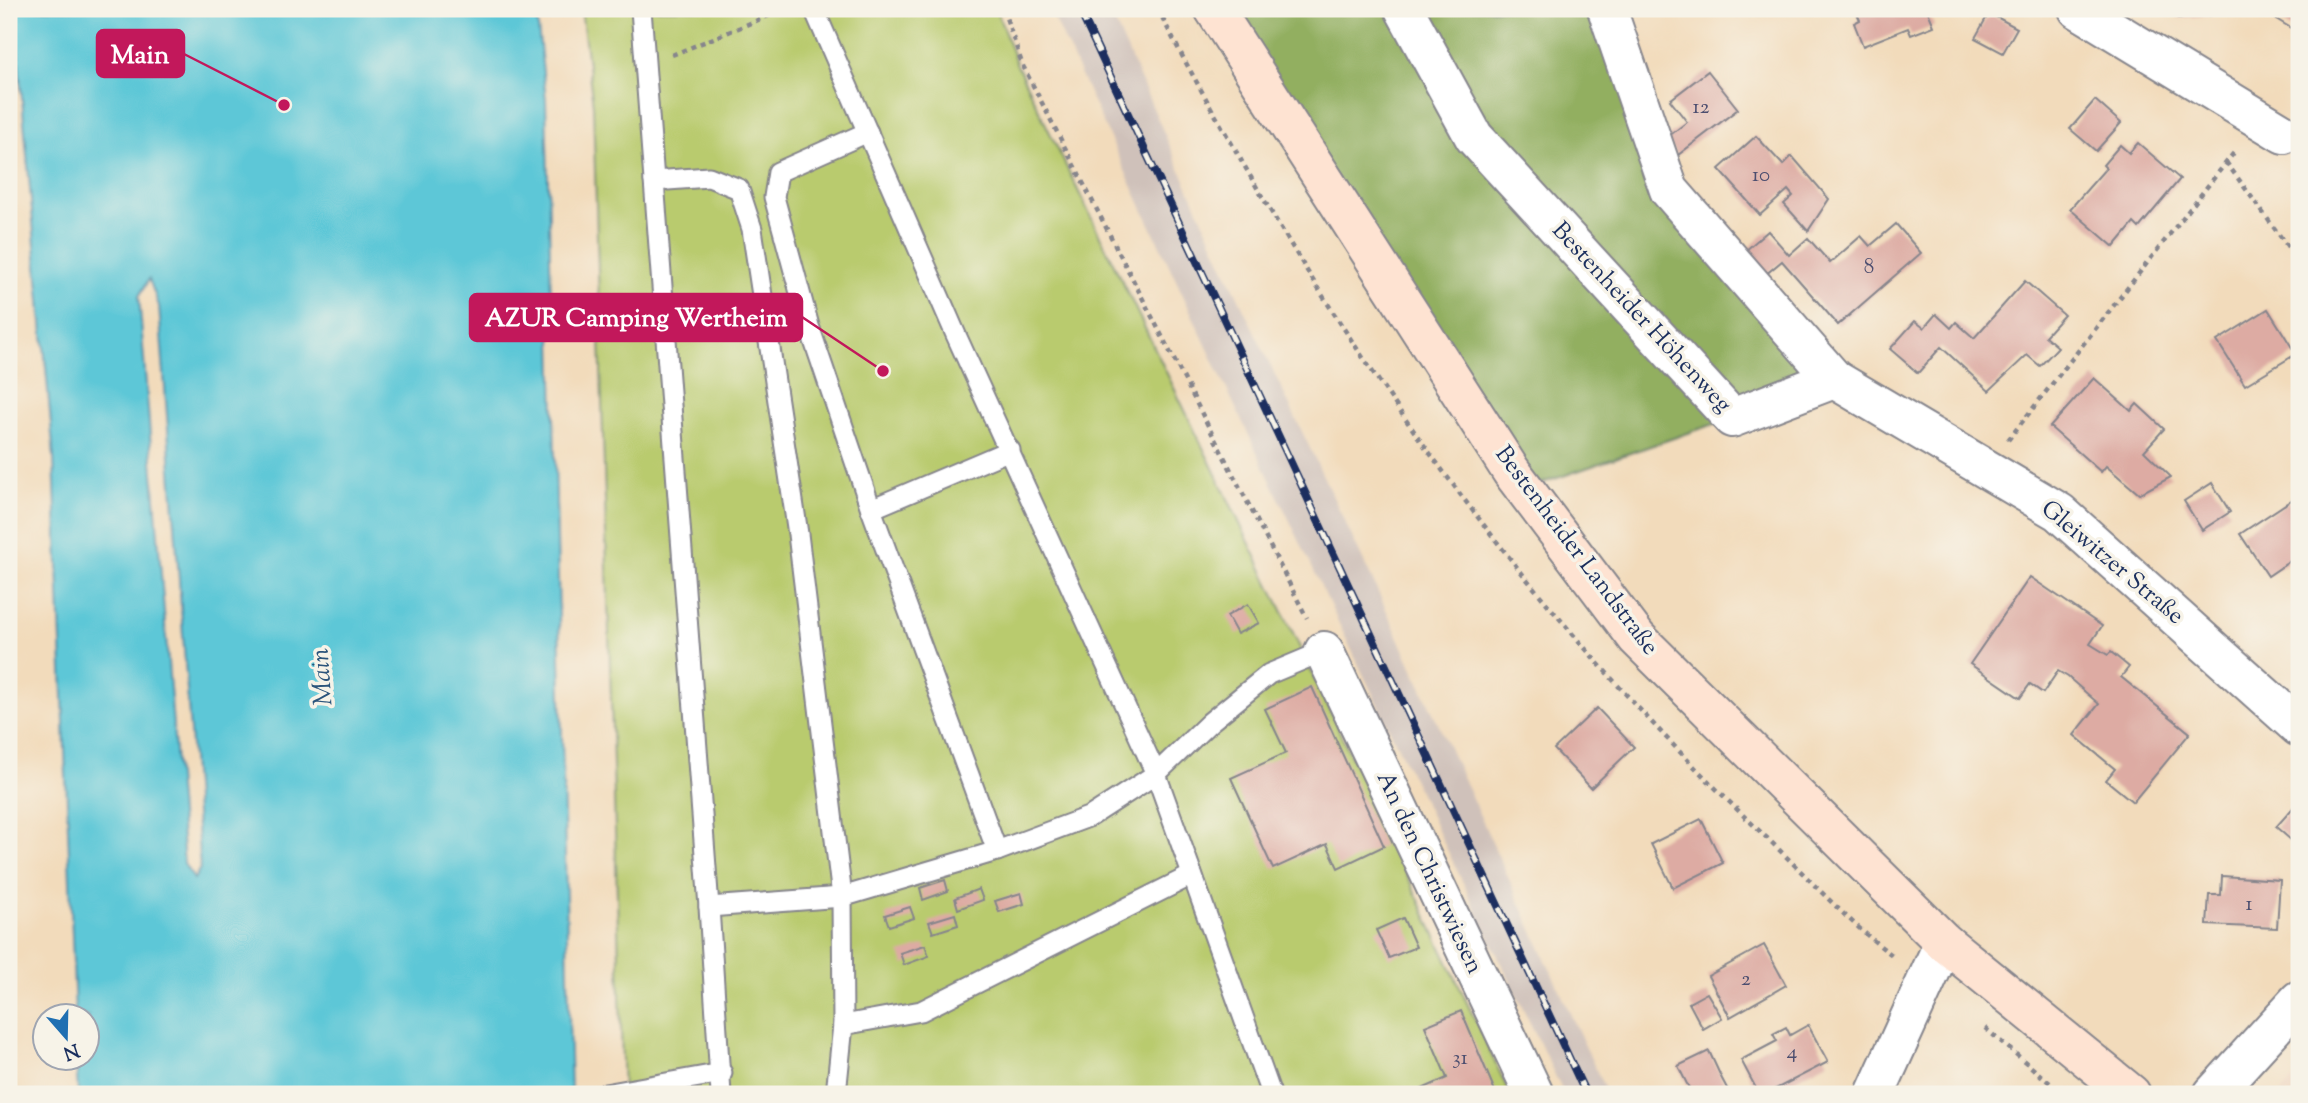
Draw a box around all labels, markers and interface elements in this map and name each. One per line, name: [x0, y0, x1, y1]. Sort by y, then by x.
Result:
callout: Main: [97, 30, 184, 77]
text: Main: [111, 38, 170, 75]
house number: 12: [1693, 93, 1710, 123]
house number: 10: [1752, 161, 1770, 191]
street label: Bestenheider Höhenweg: [1543, 215, 1739, 421]
house number: 8: [1864, 253, 1874, 283]
callout: AZUR Camping Wertheim: [470, 294, 802, 341]
text: AZUR Camping Wertheim: [484, 301, 788, 338]
street label: Bestenheider Landstraße: [1486, 439, 1666, 663]
street label: Gleiwitzer Straße: [2033, 493, 2191, 633]
water label: Main: [303, 647, 343, 707]
street label: An den Christwiesen: [1367, 766, 1491, 980]
house number: 1: [2245, 890, 2253, 920]
house number: 2: [1741, 965, 1751, 995]
north arrow: [32, 1002, 102, 1072]
text: N: [59, 1035, 83, 1066]
house number: 4: [1787, 1038, 1797, 1068]
house number: 31: [1452, 1044, 1468, 1074]

